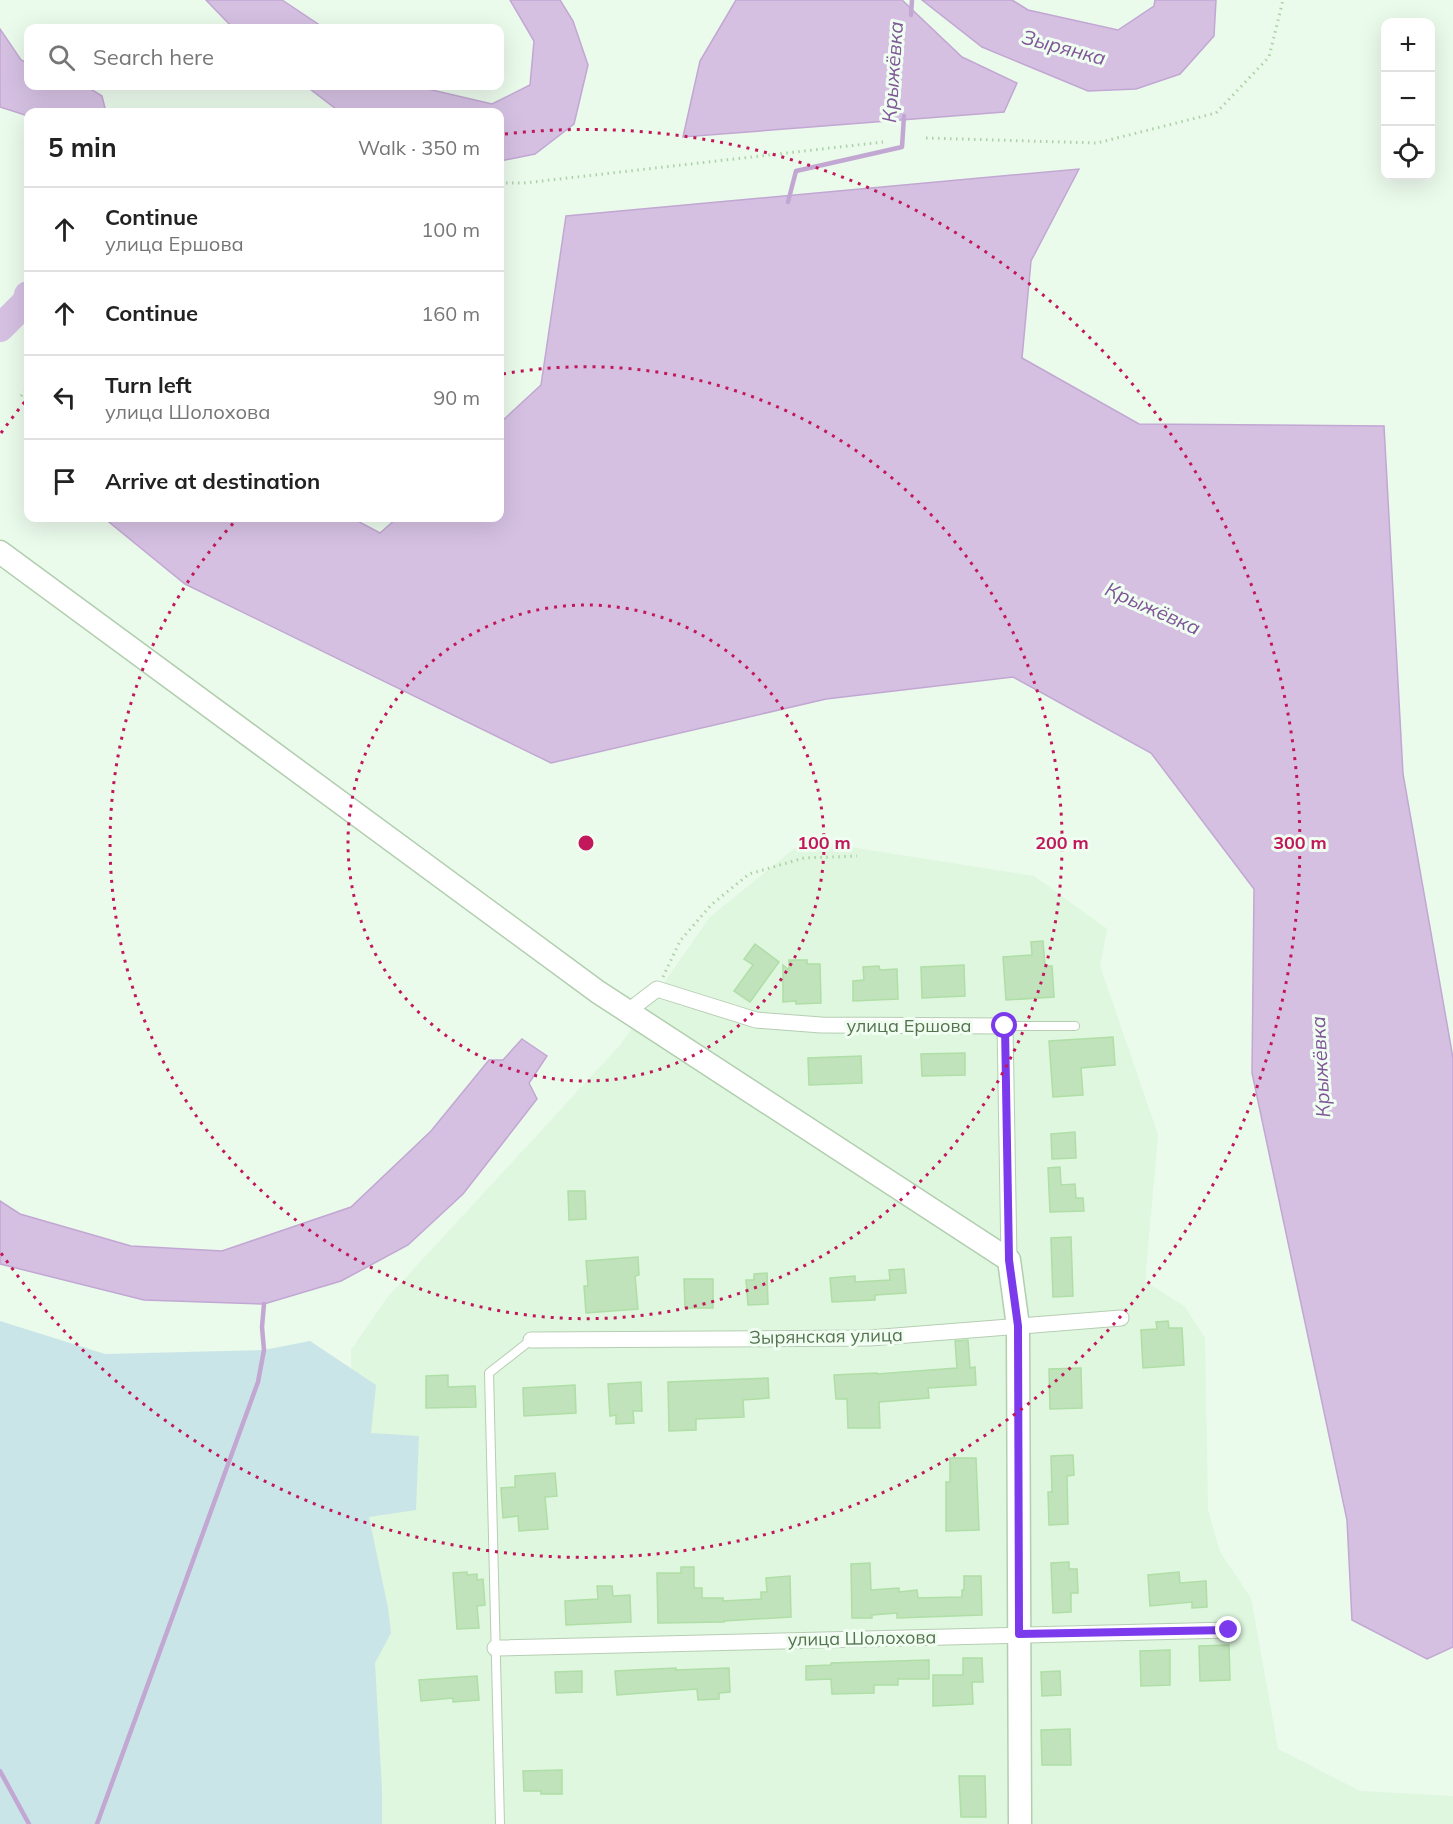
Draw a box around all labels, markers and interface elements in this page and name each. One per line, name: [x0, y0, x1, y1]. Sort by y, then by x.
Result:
map controls: [1381, 18, 1435, 180]
button: +: [1381, 18, 1435, 72]
water label: Крыжёвка: [876, 20, 908, 124]
search box: [24, 24, 504, 90]
water label: Зырянка: [1019, 24, 1109, 70]
icon: search: [45, 41, 78, 74]
text: Search here: [93, 43, 214, 71]
button: −: [1381, 72, 1435, 126]
button: locate: [1381, 126, 1435, 180]
text: 5 min: [48, 131, 117, 164]
text: Walk · 350 m: [358, 135, 480, 160]
text: Continue: [105, 203, 198, 231]
icon: ahead: [48, 213, 81, 246]
text: 100 m: [421, 217, 480, 242]
text: улица Ершова: [105, 231, 244, 256]
icon: ahead: [48, 297, 81, 330]
text: Continue: [105, 299, 198, 327]
text: 160 m: [421, 301, 480, 326]
text: Turn left: [105, 371, 192, 399]
icon: left: [48, 381, 81, 414]
text: 90 m: [433, 385, 480, 410]
text: улица Шолохова: [105, 399, 270, 424]
icon: arrive: [48, 465, 81, 498]
text: Arrive at destination: [105, 467, 320, 495]
water label: Крыжёвка: [1102, 576, 1204, 640]
text: 100 m: [797, 831, 851, 854]
text: 200 m: [1035, 831, 1089, 854]
text: 300 m: [1273, 831, 1327, 854]
centre of rings: [576, 833, 596, 853]
route start: [991, 1012, 1017, 1038]
street label: улица Ершова: [847, 1014, 971, 1037]
water label: Крыжёвка: [1305, 1016, 1335, 1118]
street label: Зырянская улица: [749, 1323, 903, 1349]
route end: [1215, 1616, 1241, 1642]
street label: улица Шолохова: [787, 1625, 937, 1651]

